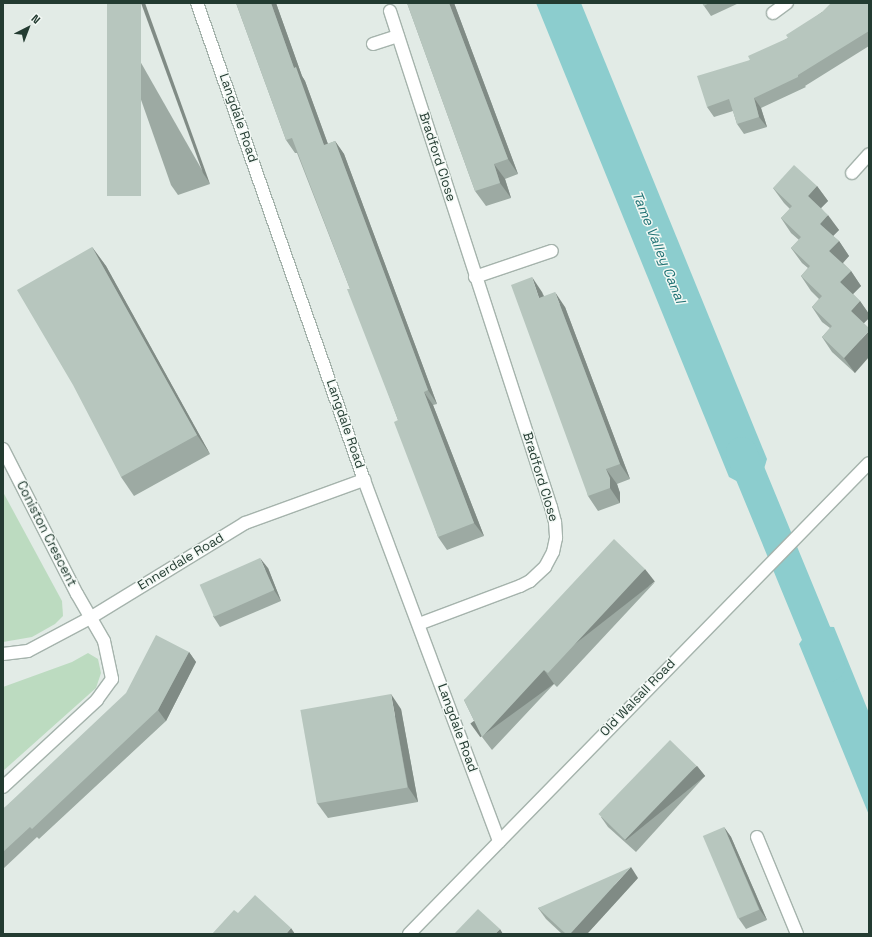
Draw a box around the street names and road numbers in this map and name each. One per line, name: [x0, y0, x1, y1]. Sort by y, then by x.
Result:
street label: Langdale Road: [216, 72, 260, 164]
street label: Bradford Close: [415, 110, 459, 204]
street label: Langdale Road: [323, 378, 367, 470]
street label: Bradford Close: [519, 430, 561, 524]
street label: Coniston Crescent: [13, 479, 79, 589]
street label: Ennerdale Road: [135, 530, 227, 594]
street label: Old Walsall Road: [597, 656, 679, 740]
street label: Langdale Road: [434, 682, 480, 774]

